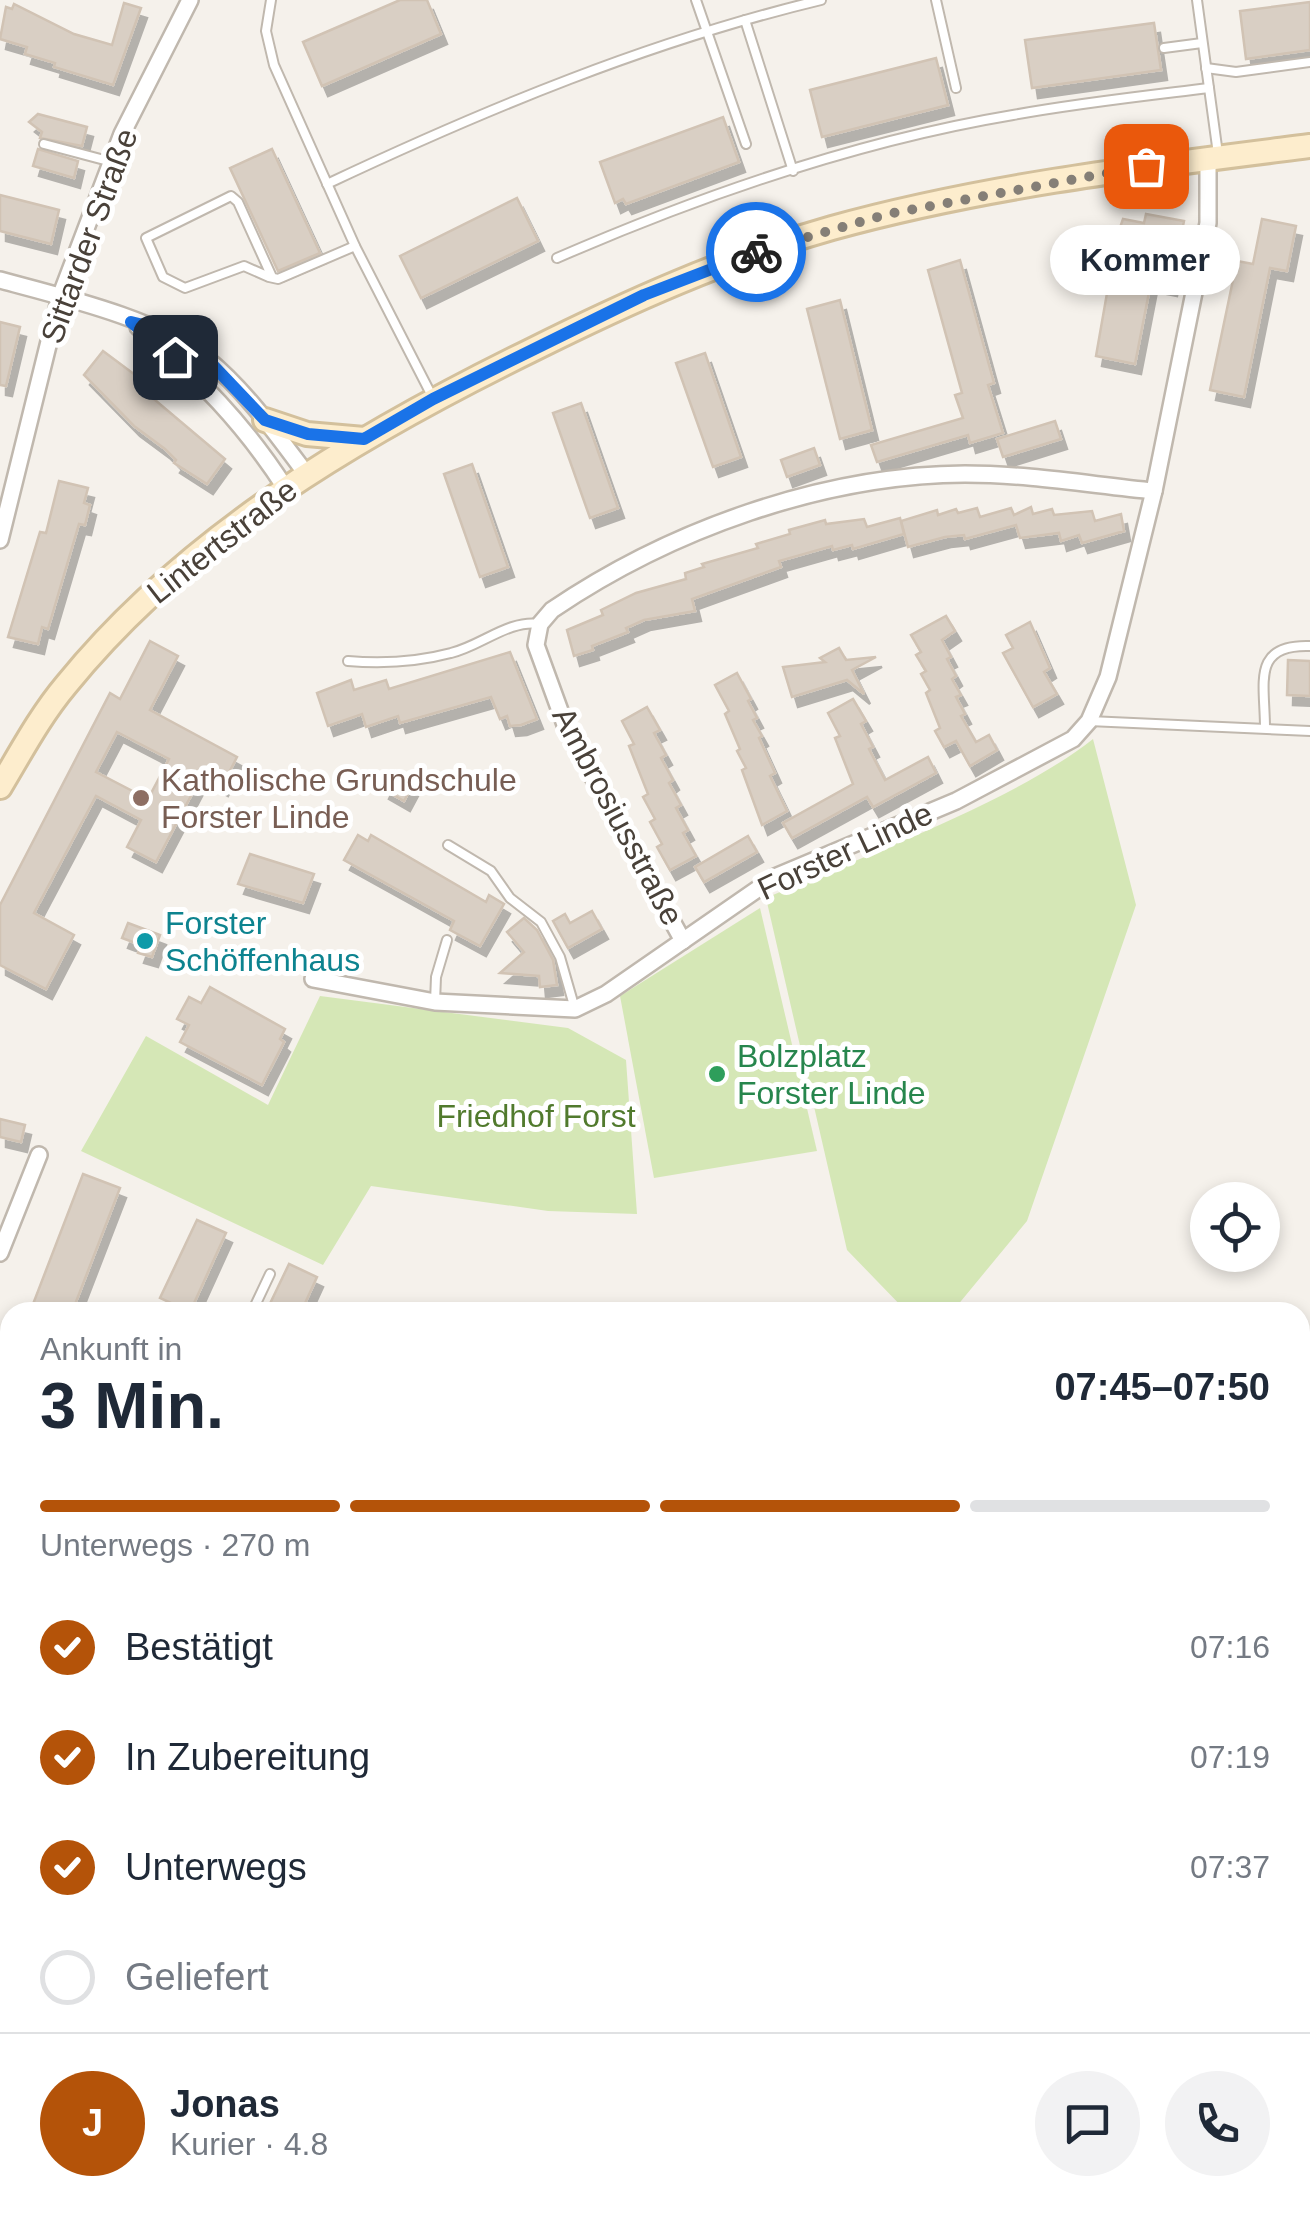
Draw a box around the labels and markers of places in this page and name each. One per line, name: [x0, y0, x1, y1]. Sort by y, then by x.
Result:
pin: [1104, 124, 1189, 209]
callout: Kommer: [1051, 226, 1241, 296]
pin: [133, 315, 218, 400]
place label: Katholische Grundschule Forster Linde: [161, 762, 517, 835]
marker: Katholische Grundschule Forster Linde: [130, 787, 152, 809]
place label: Forster Schöffenhaus: [165, 905, 360, 978]
marker: Forster Schöffenhaus: [134, 930, 156, 952]
place label: Bolzplatz Forster Linde: [737, 1038, 926, 1111]
marker: Bolzplatz Forster Linde: [706, 1063, 728, 1085]

